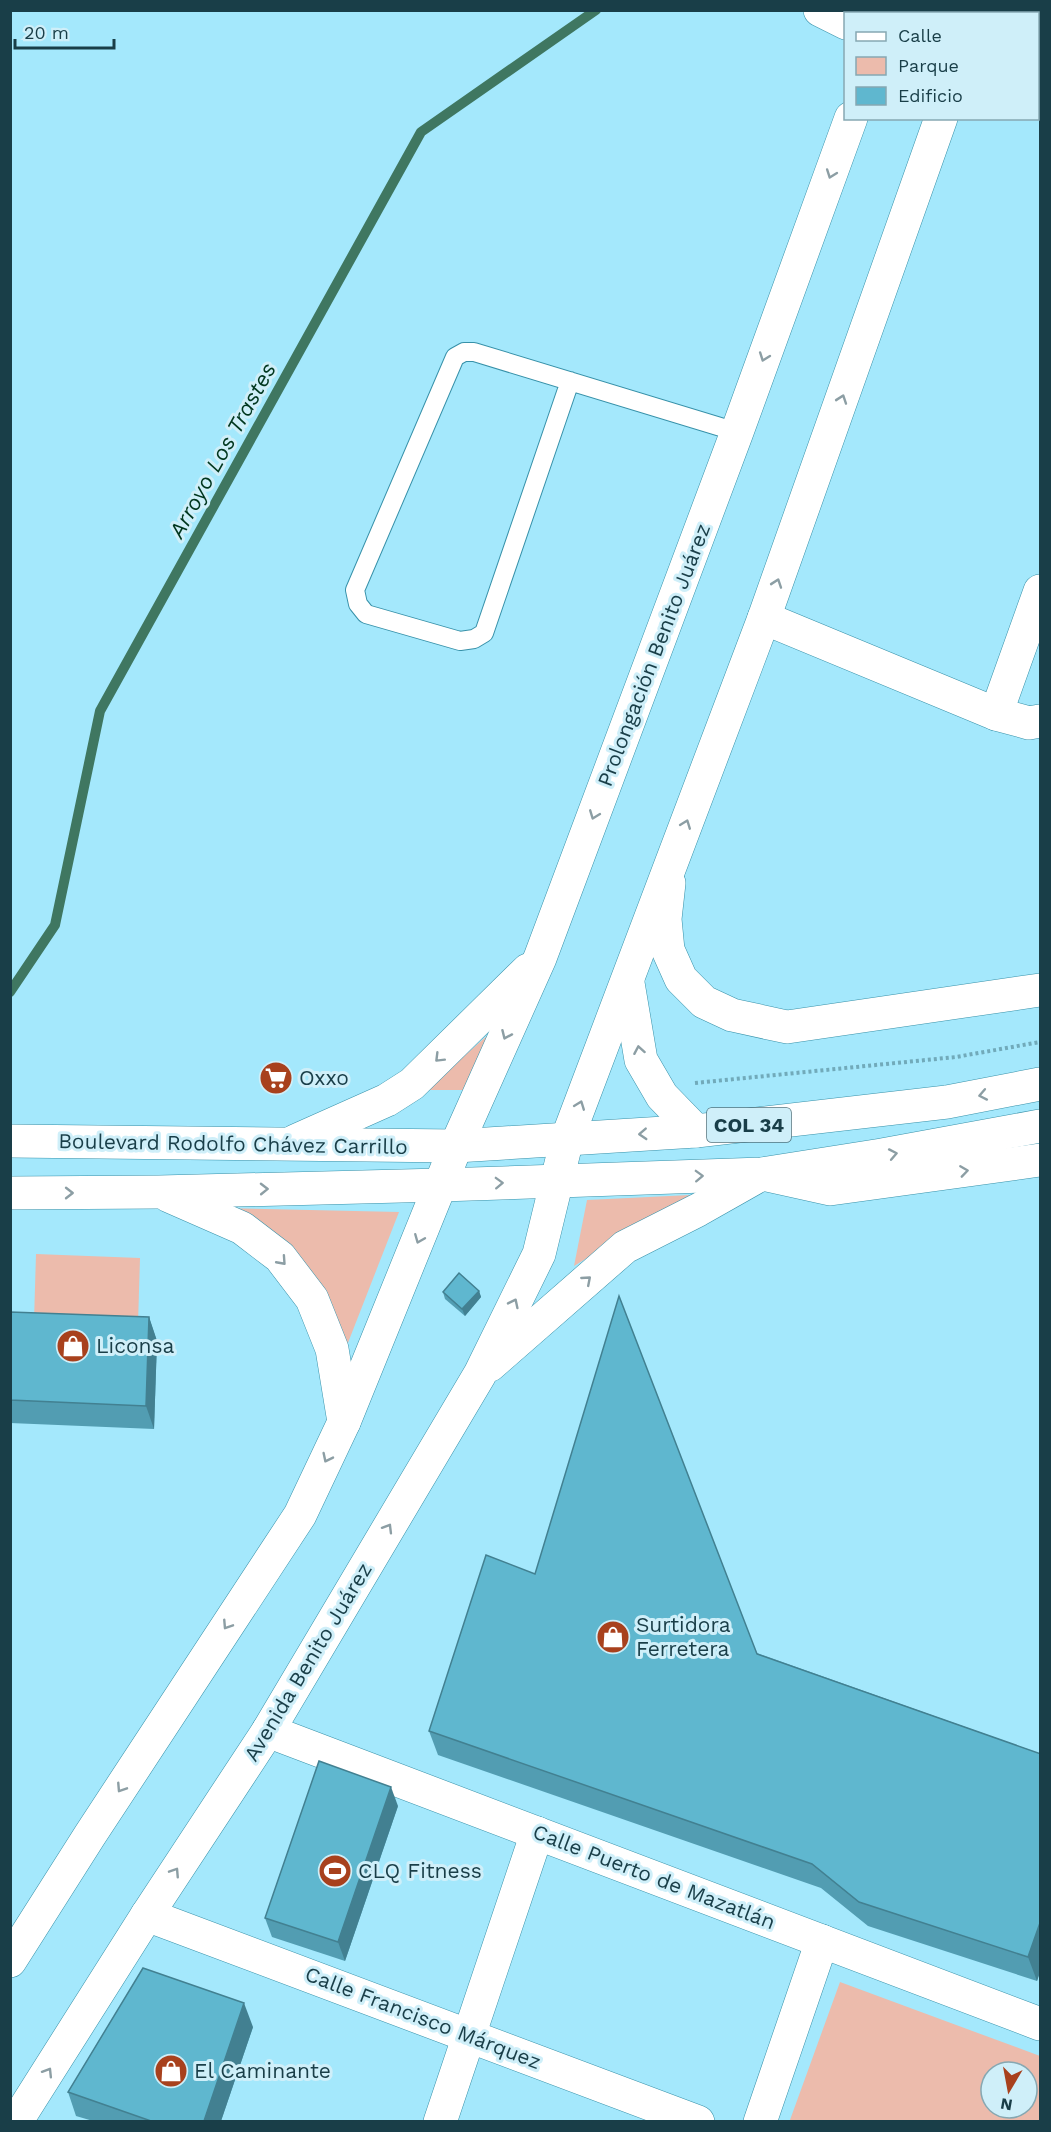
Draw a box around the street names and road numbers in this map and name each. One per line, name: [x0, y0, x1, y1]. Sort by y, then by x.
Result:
street label: Prolongación Benito Juárez: [592, 520, 715, 790]
road number: COL 34: [707, 1108, 791, 1142]
street label: Boulevard Rodolfo Chávez Carrillo: [58, 1128, 408, 1159]
street label: Avenida Benito Juárez: [238, 1558, 377, 1766]
street label: Calle Puerto de Mazatlán: [529, 1819, 779, 1934]
street label: Calle Francisco Márquez: [302, 1961, 545, 2074]

